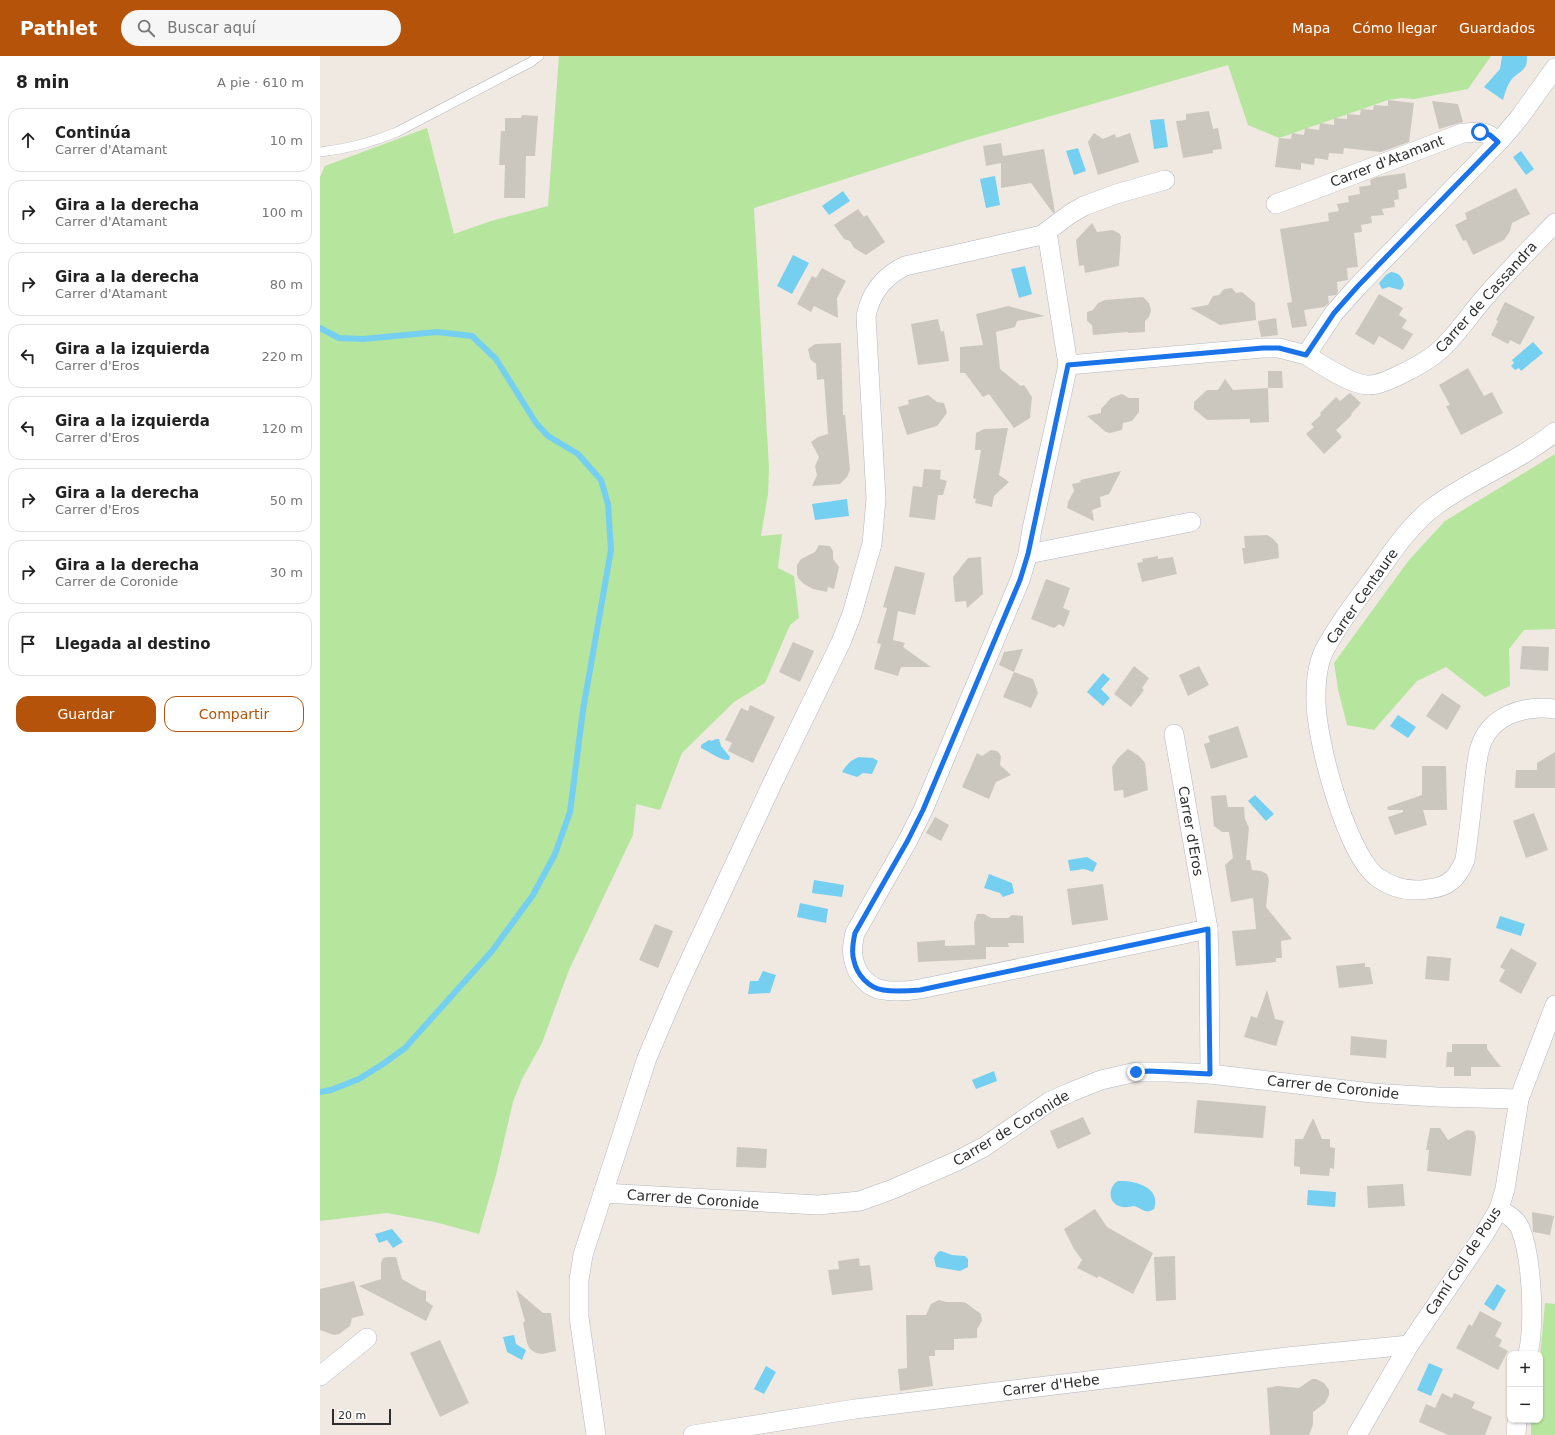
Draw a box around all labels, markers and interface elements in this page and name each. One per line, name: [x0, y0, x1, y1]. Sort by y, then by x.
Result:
search box: [121, 10, 401, 46]
text: Pathlet: [20, 17, 97, 39]
icon: search: [135, 17, 157, 39]
text: Buscar aquí: [167, 19, 256, 37]
text: Mapa: [1292, 20, 1330, 36]
text: Cómo llegar: [1352, 20, 1437, 36]
text: Guardados: [1459, 20, 1535, 36]
text: 8 min: [16, 72, 69, 92]
text: A pie · 610 m: [217, 75, 304, 90]
route start: [1471, 123, 1489, 141]
text: Continúa: [55, 124, 131, 142]
icon: ahead: [17, 129, 39, 151]
street label: Carrer d'Atamant: [1328, 132, 1447, 190]
text: 10 m: [270, 133, 303, 148]
text: Carrer d'Atamant: [55, 142, 167, 157]
text: Gira a la derecha: [55, 196, 199, 214]
icon: right: [17, 201, 39, 223]
text: 100 m: [261, 205, 303, 220]
text: Carrer d'Atamant: [55, 214, 167, 229]
street label: Carrer de Cassandra: [1432, 238, 1540, 356]
text: Gira a la derecha: [55, 268, 199, 286]
icon: right: [17, 273, 39, 295]
text: 80 m: [270, 277, 303, 292]
text: Carrer d'Atamant: [55, 286, 167, 301]
text: Gira a la izquierda: [55, 340, 210, 358]
icon: left: [17, 345, 39, 367]
text: 220 m: [261, 349, 303, 364]
text: Carrer d'Eros: [55, 358, 140, 373]
text: Gira a la izquierda: [55, 412, 210, 430]
icon: left: [17, 417, 39, 439]
text: 120 m: [261, 421, 303, 436]
text: Carrer d'Eros: [55, 430, 140, 445]
text: Gira a la derecha: [55, 484, 199, 502]
icon: right: [17, 489, 39, 511]
text: 50 m: [270, 493, 303, 508]
text: Carrer d'Eros: [55, 502, 140, 517]
street label: Carrer Centaure: [1323, 545, 1401, 647]
text: Gira a la derecha: [55, 556, 199, 574]
icon: right: [17, 561, 39, 583]
text: 30 m: [270, 565, 303, 580]
text: Carrer de Coronide: [55, 574, 178, 589]
icon: arrive: [17, 633, 39, 655]
text: Llegada al destino: [55, 635, 210, 653]
button: Guardar: [16, 696, 156, 732]
button: Compartir: [164, 696, 304, 732]
street label: Carrer d'Eros: [1175, 785, 1207, 877]
route end: [1127, 1063, 1145, 1081]
street label: Carrer de Coronide: [1266, 1072, 1400, 1102]
street label: Carrer de Coronide: [950, 1087, 1072, 1169]
street label: Carrer de Coronide: [626, 1186, 760, 1212]
street label: Camí Coll de Pous: [1422, 1204, 1504, 1318]
map controls: [1507, 1351, 1543, 1423]
button: +: [1507, 1351, 1543, 1387]
street label: Carrer d'Hebe: [1002, 1371, 1100, 1399]
button: −: [1507, 1387, 1543, 1423]
scale bar: [332, 1407, 391, 1426]
text: 20 m: [338, 1409, 366, 1422]

